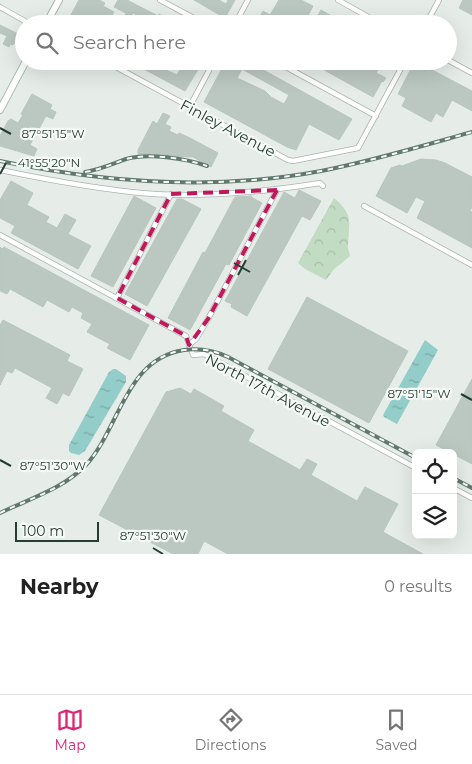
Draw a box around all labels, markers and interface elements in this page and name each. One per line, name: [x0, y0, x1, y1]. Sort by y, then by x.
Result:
search box: [15, 15, 457, 70]
icon: search: [33, 29, 61, 57]
text: Search here: [73, 31, 186, 54]
street label: Finley Avenue: [177, 95, 279, 161]
text: 87°51'15"W: [22, 126, 84, 141]
text: 41°55'20"N: [18, 155, 80, 170]
street label: North 17th Avenue: [202, 349, 334, 431]
text: 87°51'15"W: [388, 386, 450, 401]
map controls: [412, 449, 457, 539]
button: locate: [412, 449, 457, 494]
text: 87°51'30"W: [20, 458, 86, 473]
button: layers: [412, 494, 457, 539]
scale bar: [15, 519, 99, 542]
text: 100 m: [22, 522, 64, 540]
text: 87°51'30"W: [120, 528, 186, 543]
text: Nearby: [20, 574, 99, 599]
text: 0 results: [384, 577, 452, 596]
tab: Map: [55, 706, 86, 754]
tab: Directions: [195, 706, 266, 754]
tab: Saved: [375, 706, 417, 754]

